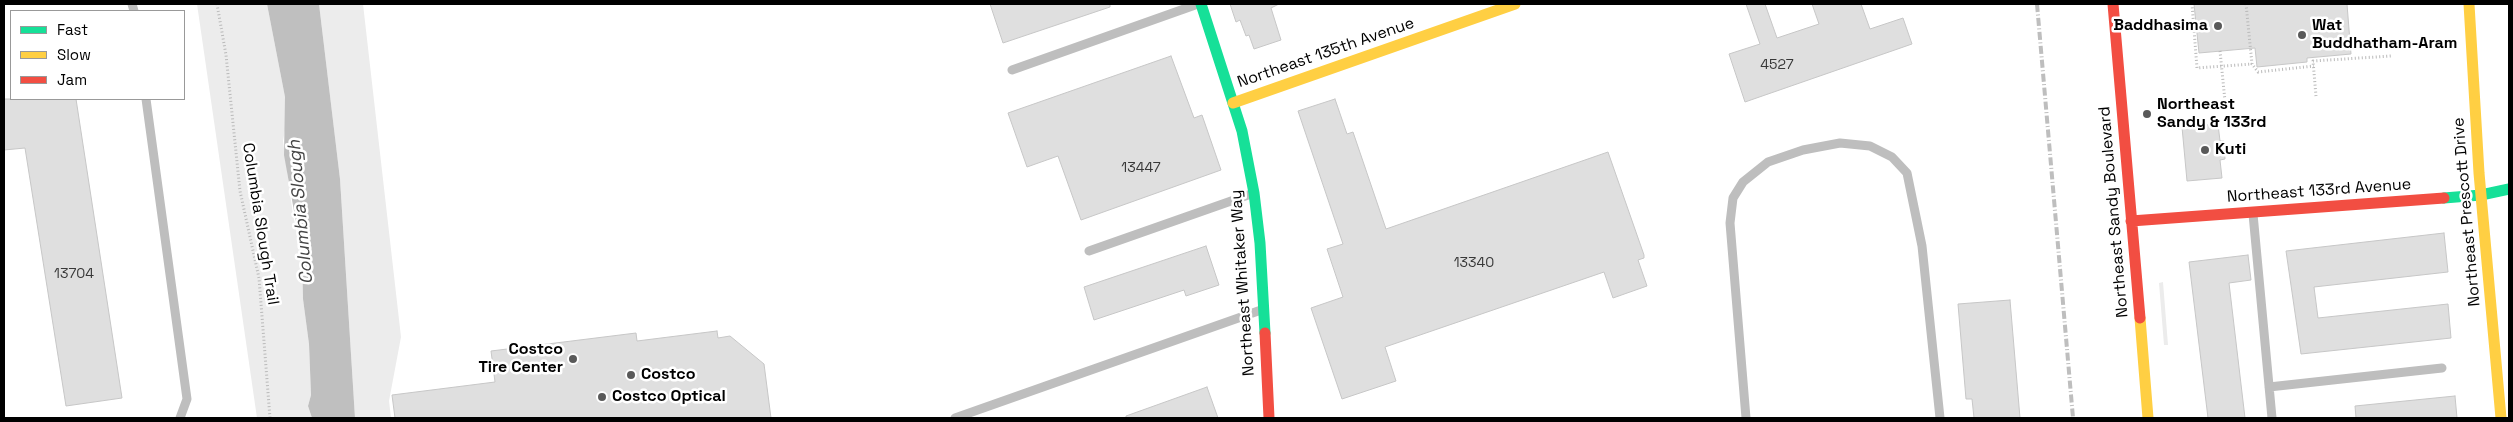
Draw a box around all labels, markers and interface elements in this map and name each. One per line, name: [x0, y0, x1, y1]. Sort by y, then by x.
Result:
legend: [10, 10, 185, 100]
street label: Northeast 135th Avenue: [1235, 14, 1417, 92]
place label: Baddhasima: [2113, 16, 2208, 36]
place label: Wat Buddhatham-Aram: [2312, 16, 2457, 54]
text: Fast: [57, 20, 88, 39]
marker: Baddhasima: [2212, 20, 2224, 32]
marker: Wat Buddhatham-Aram: [2296, 29, 2308, 41]
text: Slow: [57, 45, 91, 64]
house number: 4527: [1760, 57, 1794, 73]
text: Jam: [57, 70, 87, 89]
place label: Northeast Sandy & 133rd: [2157, 95, 2266, 133]
street label: Northeast Sandy Boulevard: [2095, 106, 2133, 318]
marker: Northeast Sandy & 133rd: [2141, 108, 2153, 120]
street label: Northeast Prescott Drive: [2449, 117, 2485, 307]
water label: Columbia Slough: [284, 139, 318, 285]
place label: Kuti: [2215, 140, 2246, 160]
street label: Columbia Slough Trail: [238, 142, 282, 306]
marker: Kuti: [2199, 144, 2211, 156]
house number: 13447: [1121, 160, 1161, 176]
street label: Northeast 133rd Avenue: [2226, 175, 2412, 207]
street label: Northeast Whitaker Way: [1227, 189, 1259, 377]
house number: 13340: [1454, 255, 1494, 271]
house number: 13704: [54, 266, 94, 282]
place label: Costco Tire Center: [478, 340, 563, 378]
marker: Costco Tire Center: [567, 353, 579, 365]
place label: Costco: [641, 365, 695, 385]
marker: Costco: [625, 369, 637, 381]
place label: Costco Optical: [612, 387, 726, 407]
marker: Costco Optical: [596, 391, 608, 403]

